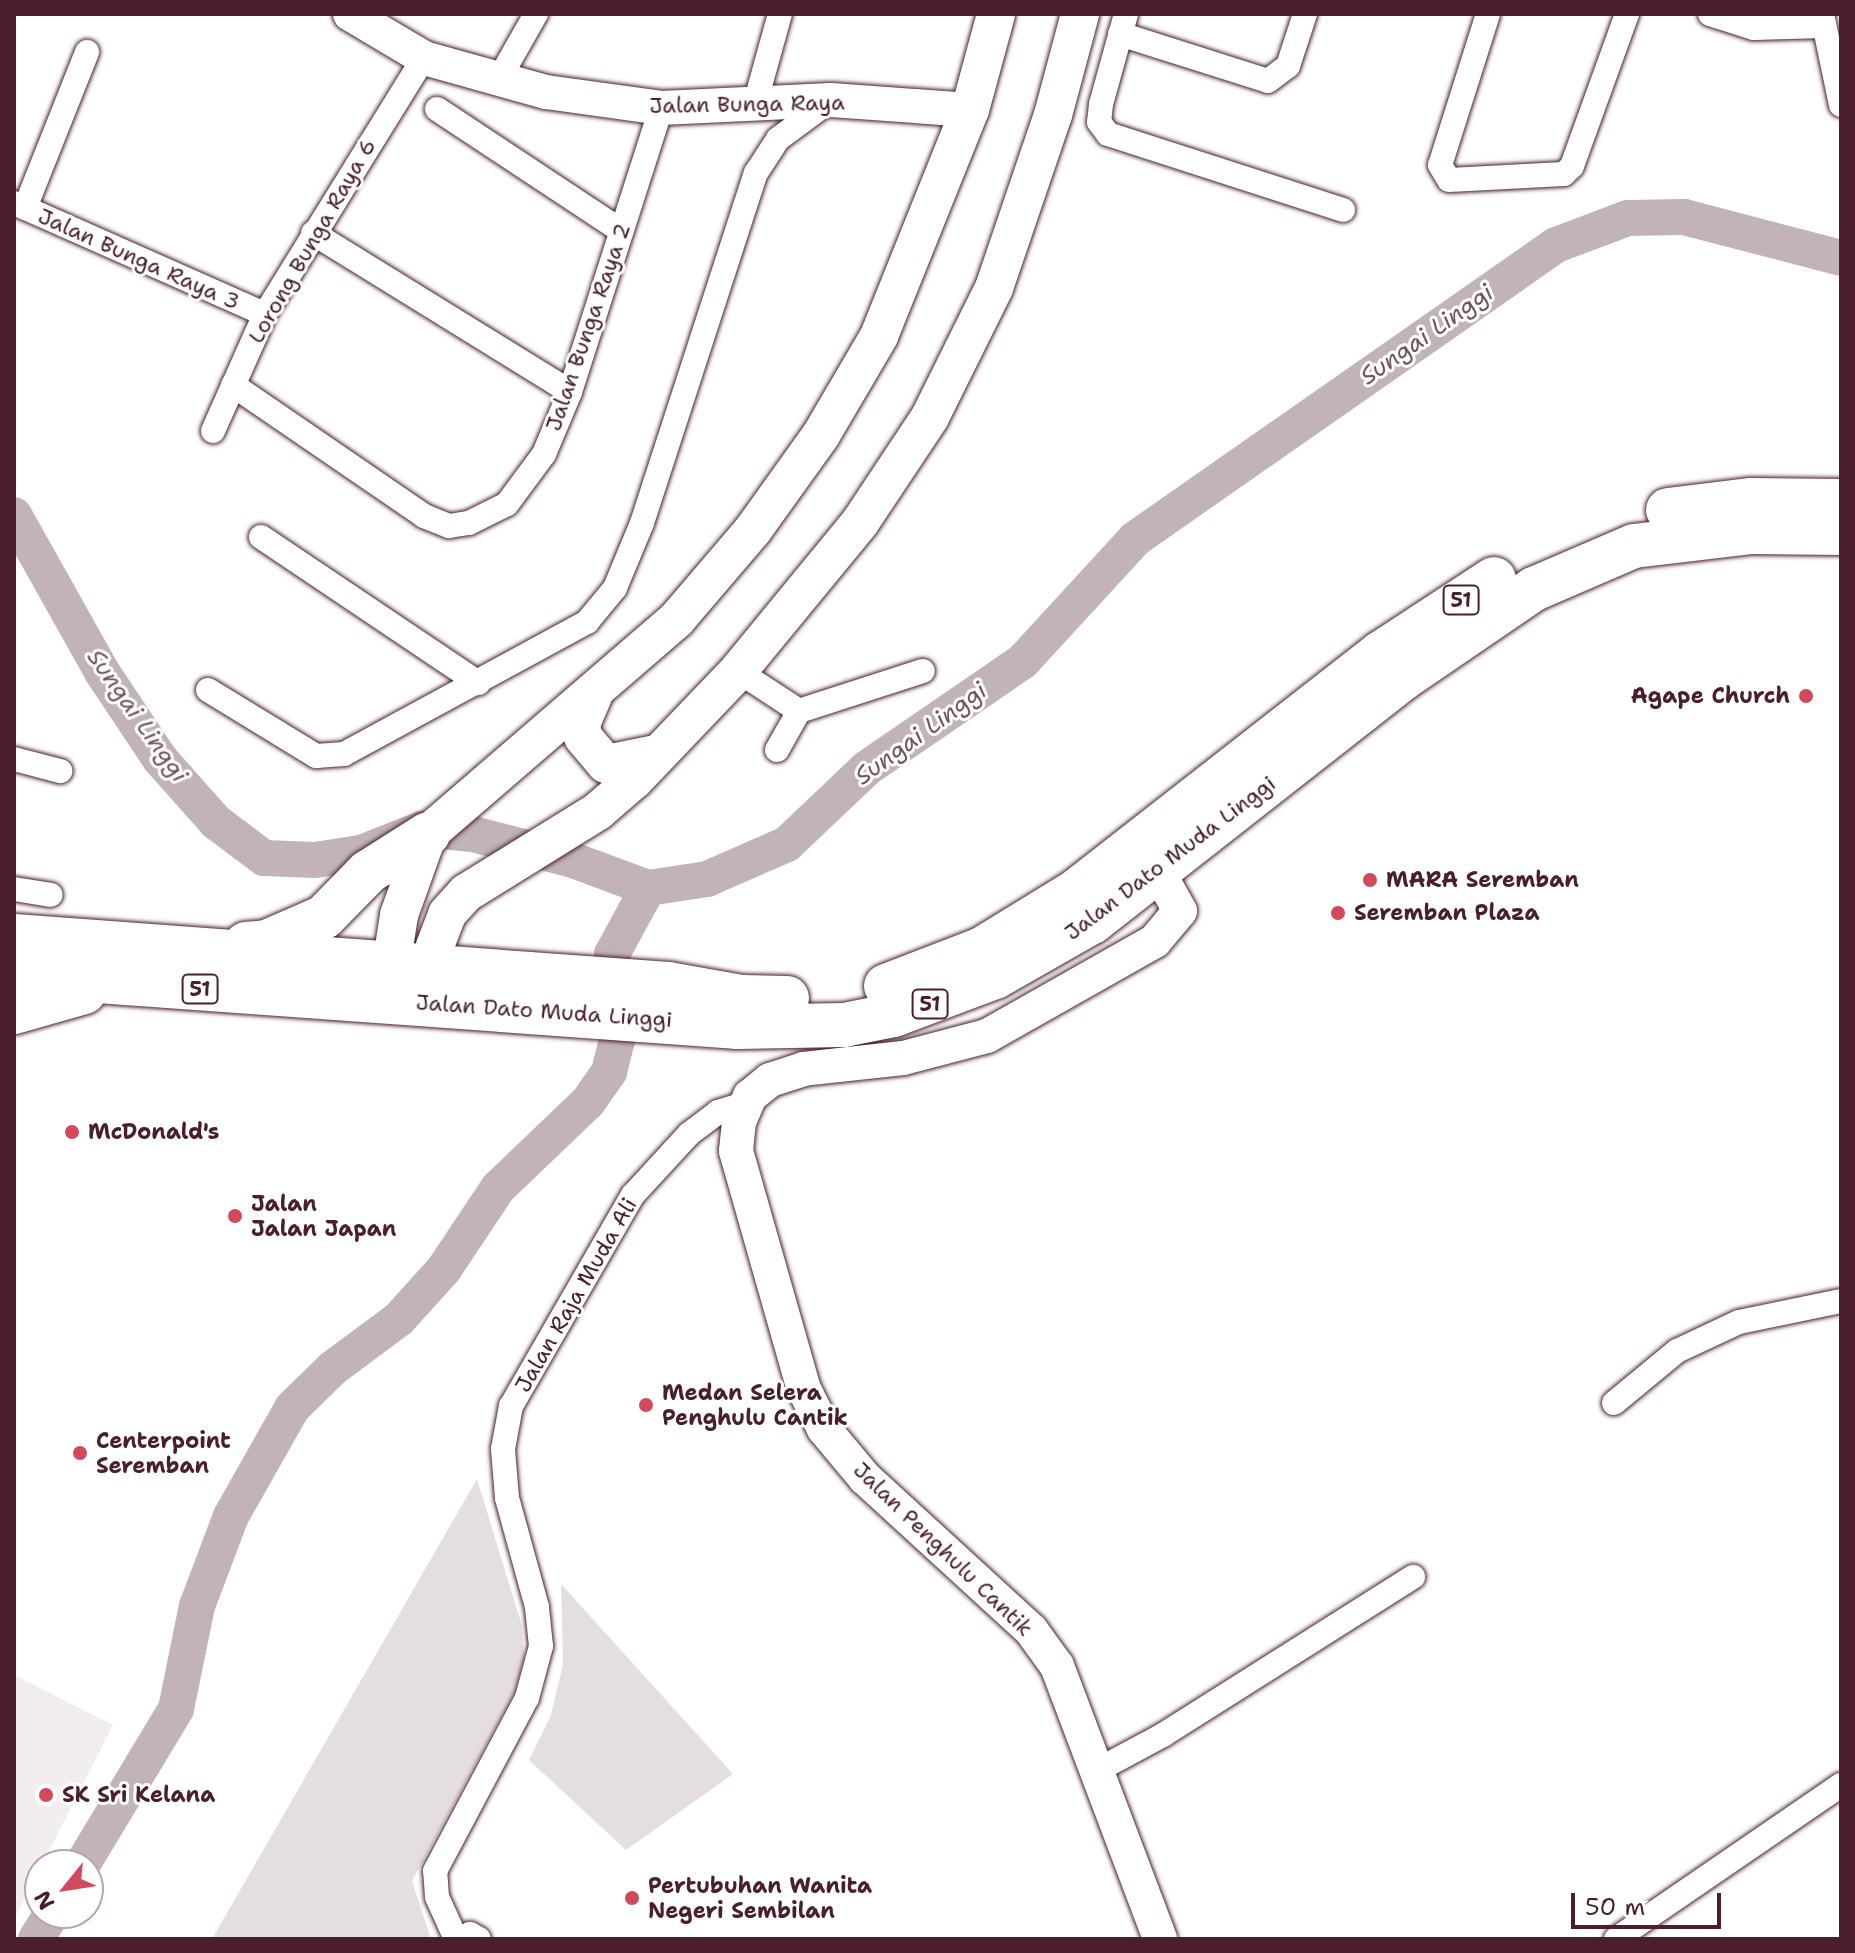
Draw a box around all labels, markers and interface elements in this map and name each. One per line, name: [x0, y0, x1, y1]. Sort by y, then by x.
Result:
street label: Jalan Bunga Raya: [649, 89, 845, 119]
street label: Lorong Bunga Raya 6: [243, 134, 381, 348]
street label: Jalan Bunga Raya 3: [34, 203, 244, 315]
street label: Jalan Bunga Raya 2: [540, 220, 636, 434]
water label: Sungai Linggi: [1355, 279, 1499, 391]
road number: 51: [1441, 584, 1481, 616]
water label: Sungai Linggi: [81, 644, 193, 788]
water label: Sungai Linggi: [850, 677, 992, 791]
place label: Agape Church: [1631, 683, 1790, 709]
marker: Agape Church: [1797, 687, 1815, 705]
street label: Jalan Dato Muda Linggi: [1059, 770, 1281, 946]
place label: MARA Seremban: [1386, 867, 1579, 893]
marker: MARA Seremban: [1361, 871, 1379, 889]
place label: Seremban Plaza: [1354, 900, 1540, 926]
marker: Seremban Plaza: [1329, 904, 1347, 922]
road number: 51: [180, 973, 220, 1005]
road number: 51: [910, 988, 950, 1020]
street label: Jalan Dato Muda Linggi: [415, 989, 673, 1033]
place label: McDonald's: [88, 1119, 219, 1145]
marker: McDonald's: [63, 1123, 81, 1141]
place label: Jalan Jalan Japan: [251, 1190, 396, 1242]
street label: Jalan Raja Muda Ali: [510, 1193, 642, 1397]
marker: Jalan Jalan Japan: [226, 1207, 244, 1225]
place label: Medan Selera Penghulu Cantik: [662, 1379, 848, 1430]
marker: Medan Selera Penghulu Cantik: [637, 1396, 655, 1414]
place label: Centerpoint Seremban: [96, 1427, 231, 1478]
marker: Centerpoint Seremban: [71, 1444, 89, 1462]
street label: Jalan Penghulu Cantik: [848, 1456, 1038, 1642]
place label: SK Sri Kelana: [62, 1782, 215, 1808]
marker: SK Sri Kelana: [37, 1786, 55, 1804]
north arrow: [24, 1849, 104, 1929]
place label: Pertubuhan Wanita Negeri Sembilan: [648, 1872, 872, 1924]
scale bar: [1575, 1877, 1725, 1927]
text: N: [28, 1885, 61, 1915]
marker: Pertubuhan Wanita Negeri Sembilan: [623, 1889, 641, 1907]
text: 50 m: [1585, 1891, 1645, 1923]

